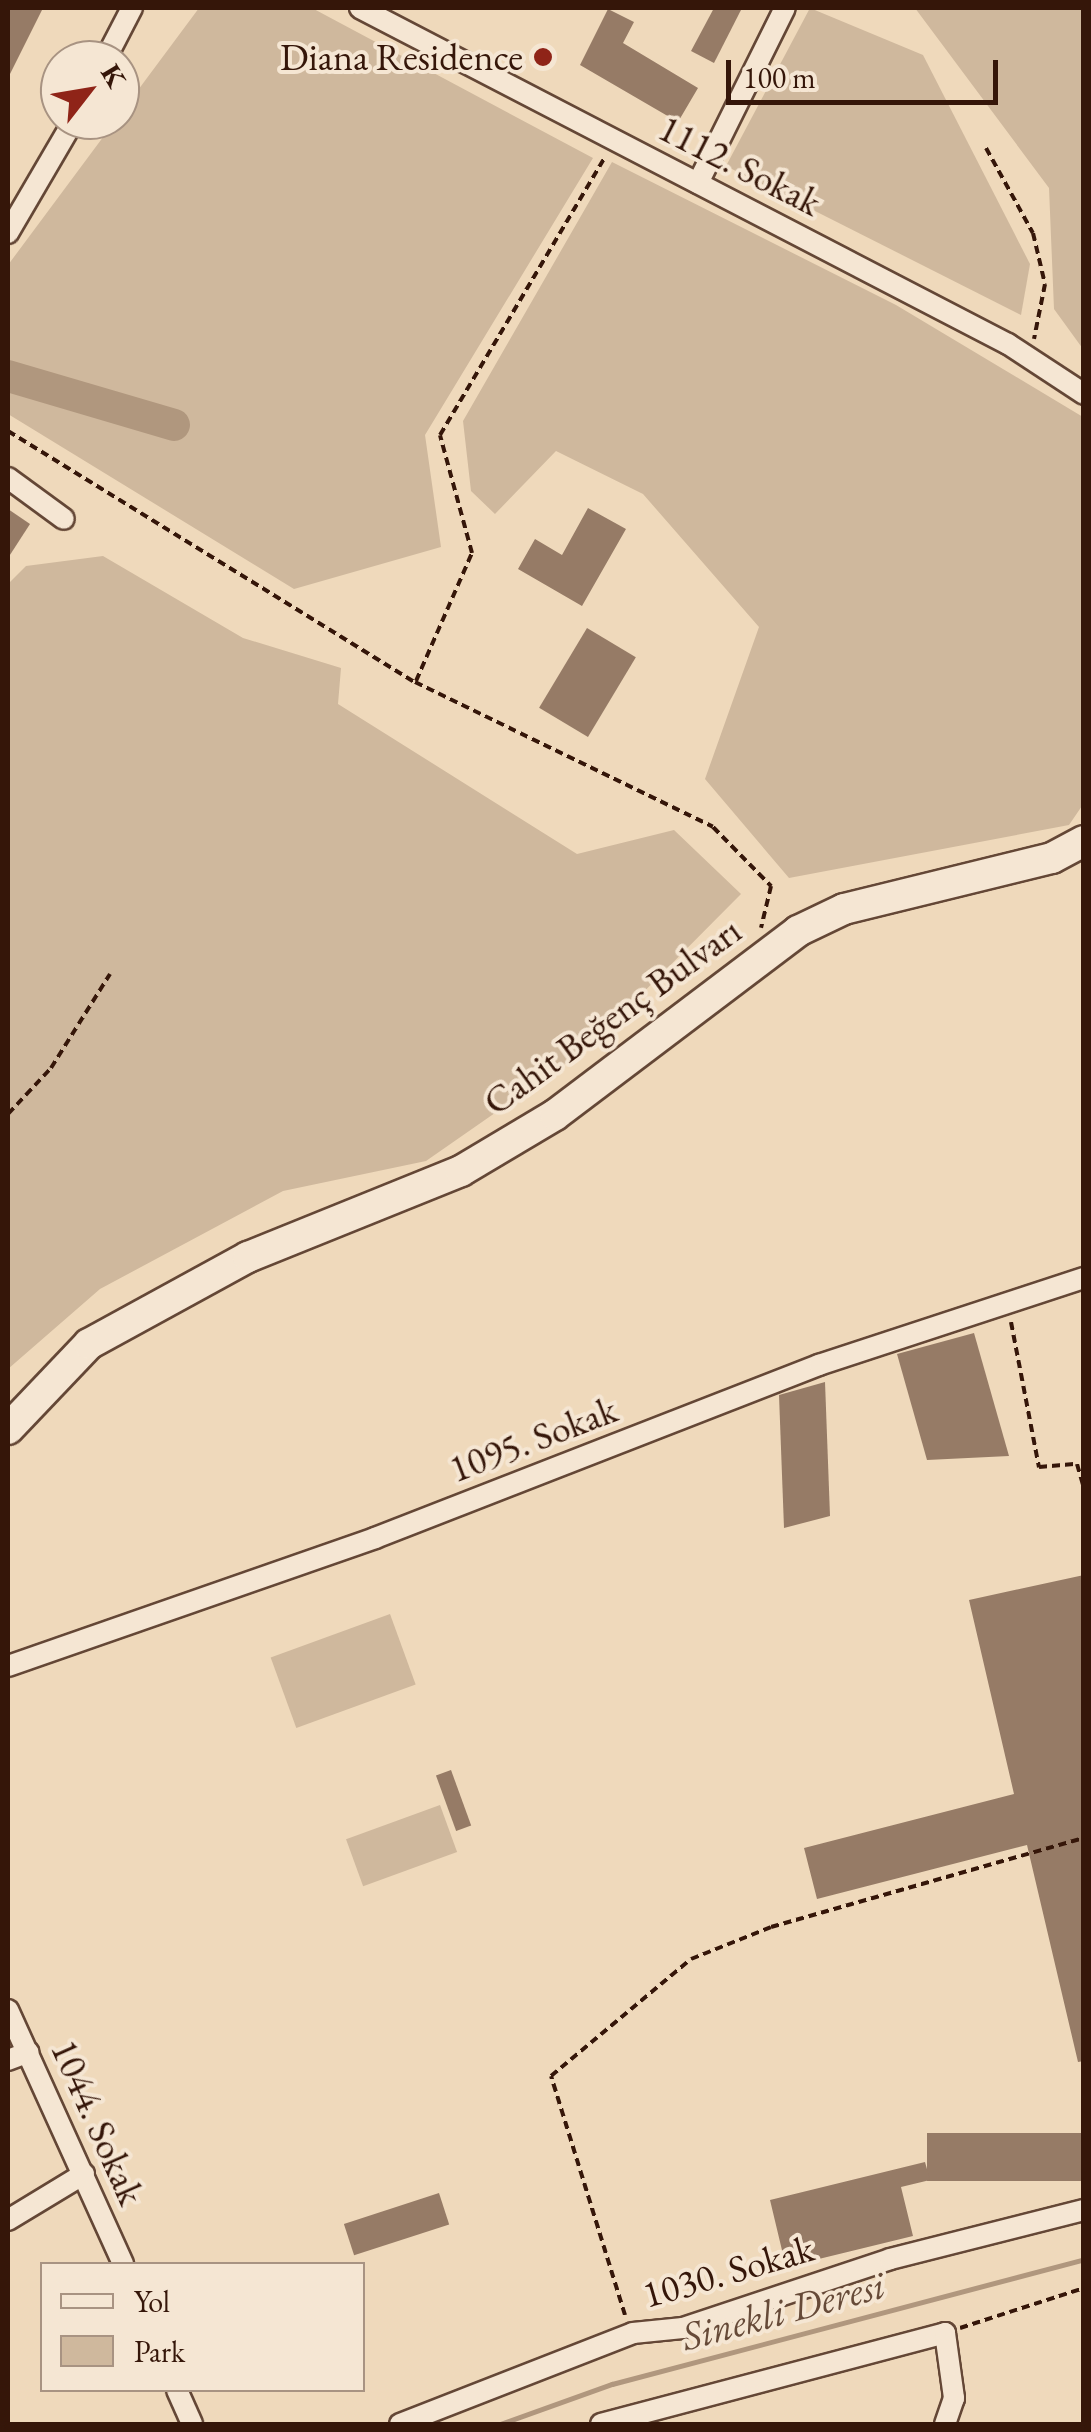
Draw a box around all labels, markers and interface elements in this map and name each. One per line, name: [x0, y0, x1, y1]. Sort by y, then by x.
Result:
place label: Diana Residence: [280, 34, 523, 80]
north arrow: [40, 40, 140, 140]
scale bar: [731, 40, 1004, 102]
marker: Diana Residence: [532, 46, 554, 68]
text: K: [93, 57, 135, 94]
text: 100 m: [743, 58, 816, 97]
street label: 1112. Sokak: [651, 105, 829, 225]
street label: Cahit Beğenç Bulvarı: [474, 907, 750, 1125]
street label: 1095. Sokak: [443, 1386, 623, 1492]
street label: 1044. Sokak: [41, 2032, 155, 2212]
street label: 1030. Sokak: [637, 2225, 819, 2317]
water label: Sinekli Deresi: [676, 2260, 890, 2360]
legend: [40, 2262, 365, 2392]
text: Yol: [134, 2282, 170, 2321]
text: Park: [134, 2332, 185, 2371]

